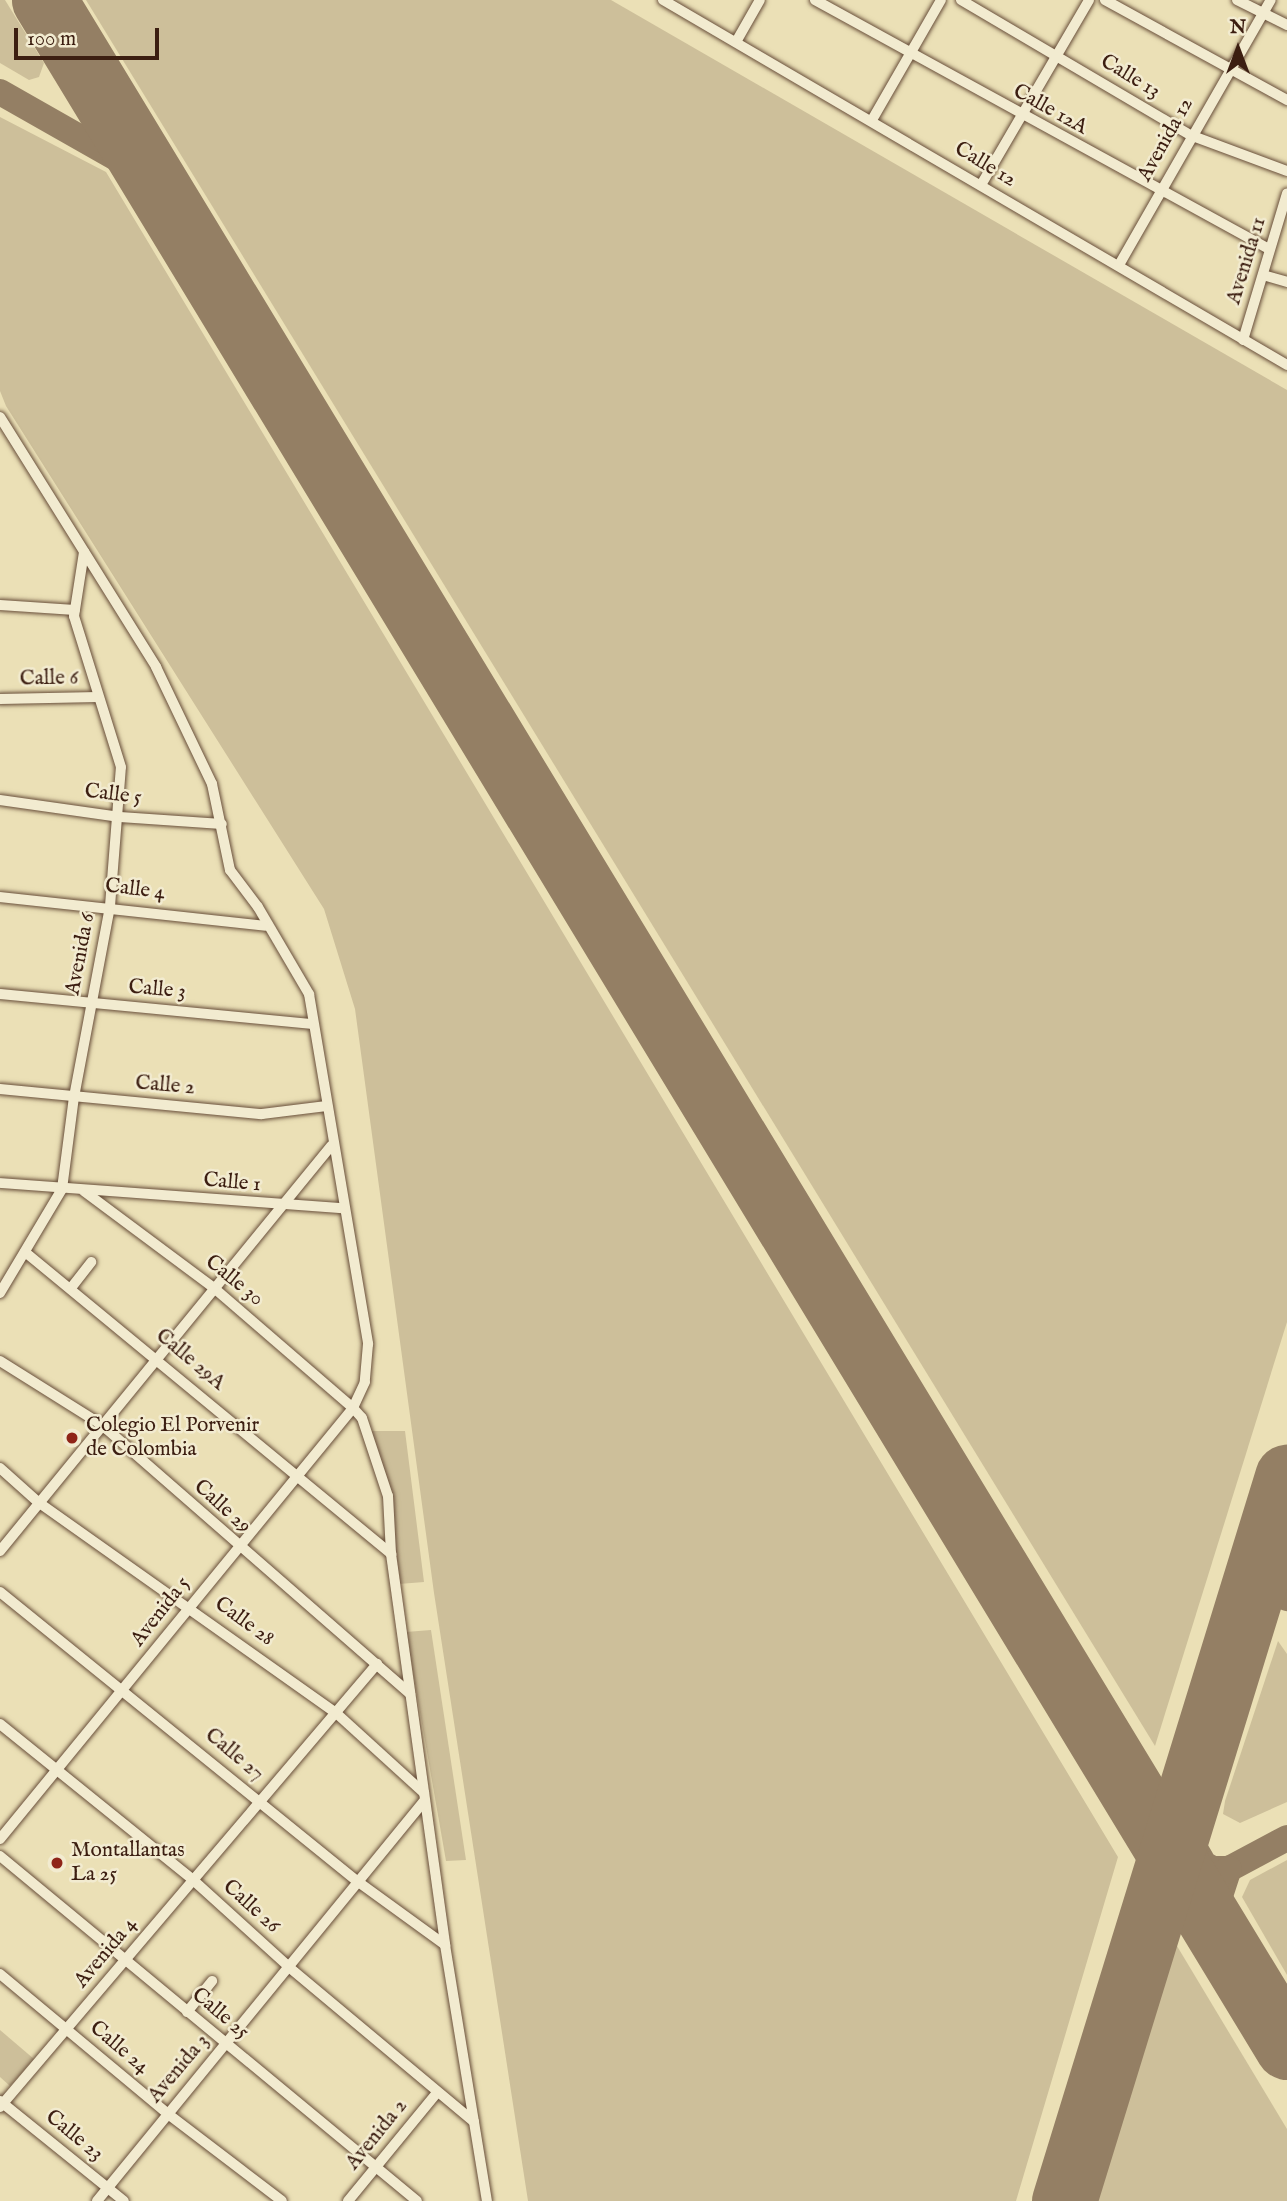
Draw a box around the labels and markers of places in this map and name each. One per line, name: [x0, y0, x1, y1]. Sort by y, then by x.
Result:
place label: Colegio El Porvenir de Colombia: [86, 1413, 259, 1463]
marker: Colegio El Porvenir de Colombia: [64, 1430, 80, 1446]
place label: Montallantas La 25: [71, 1838, 185, 1888]
marker: Montallantas La 25: [49, 1855, 65, 1871]

